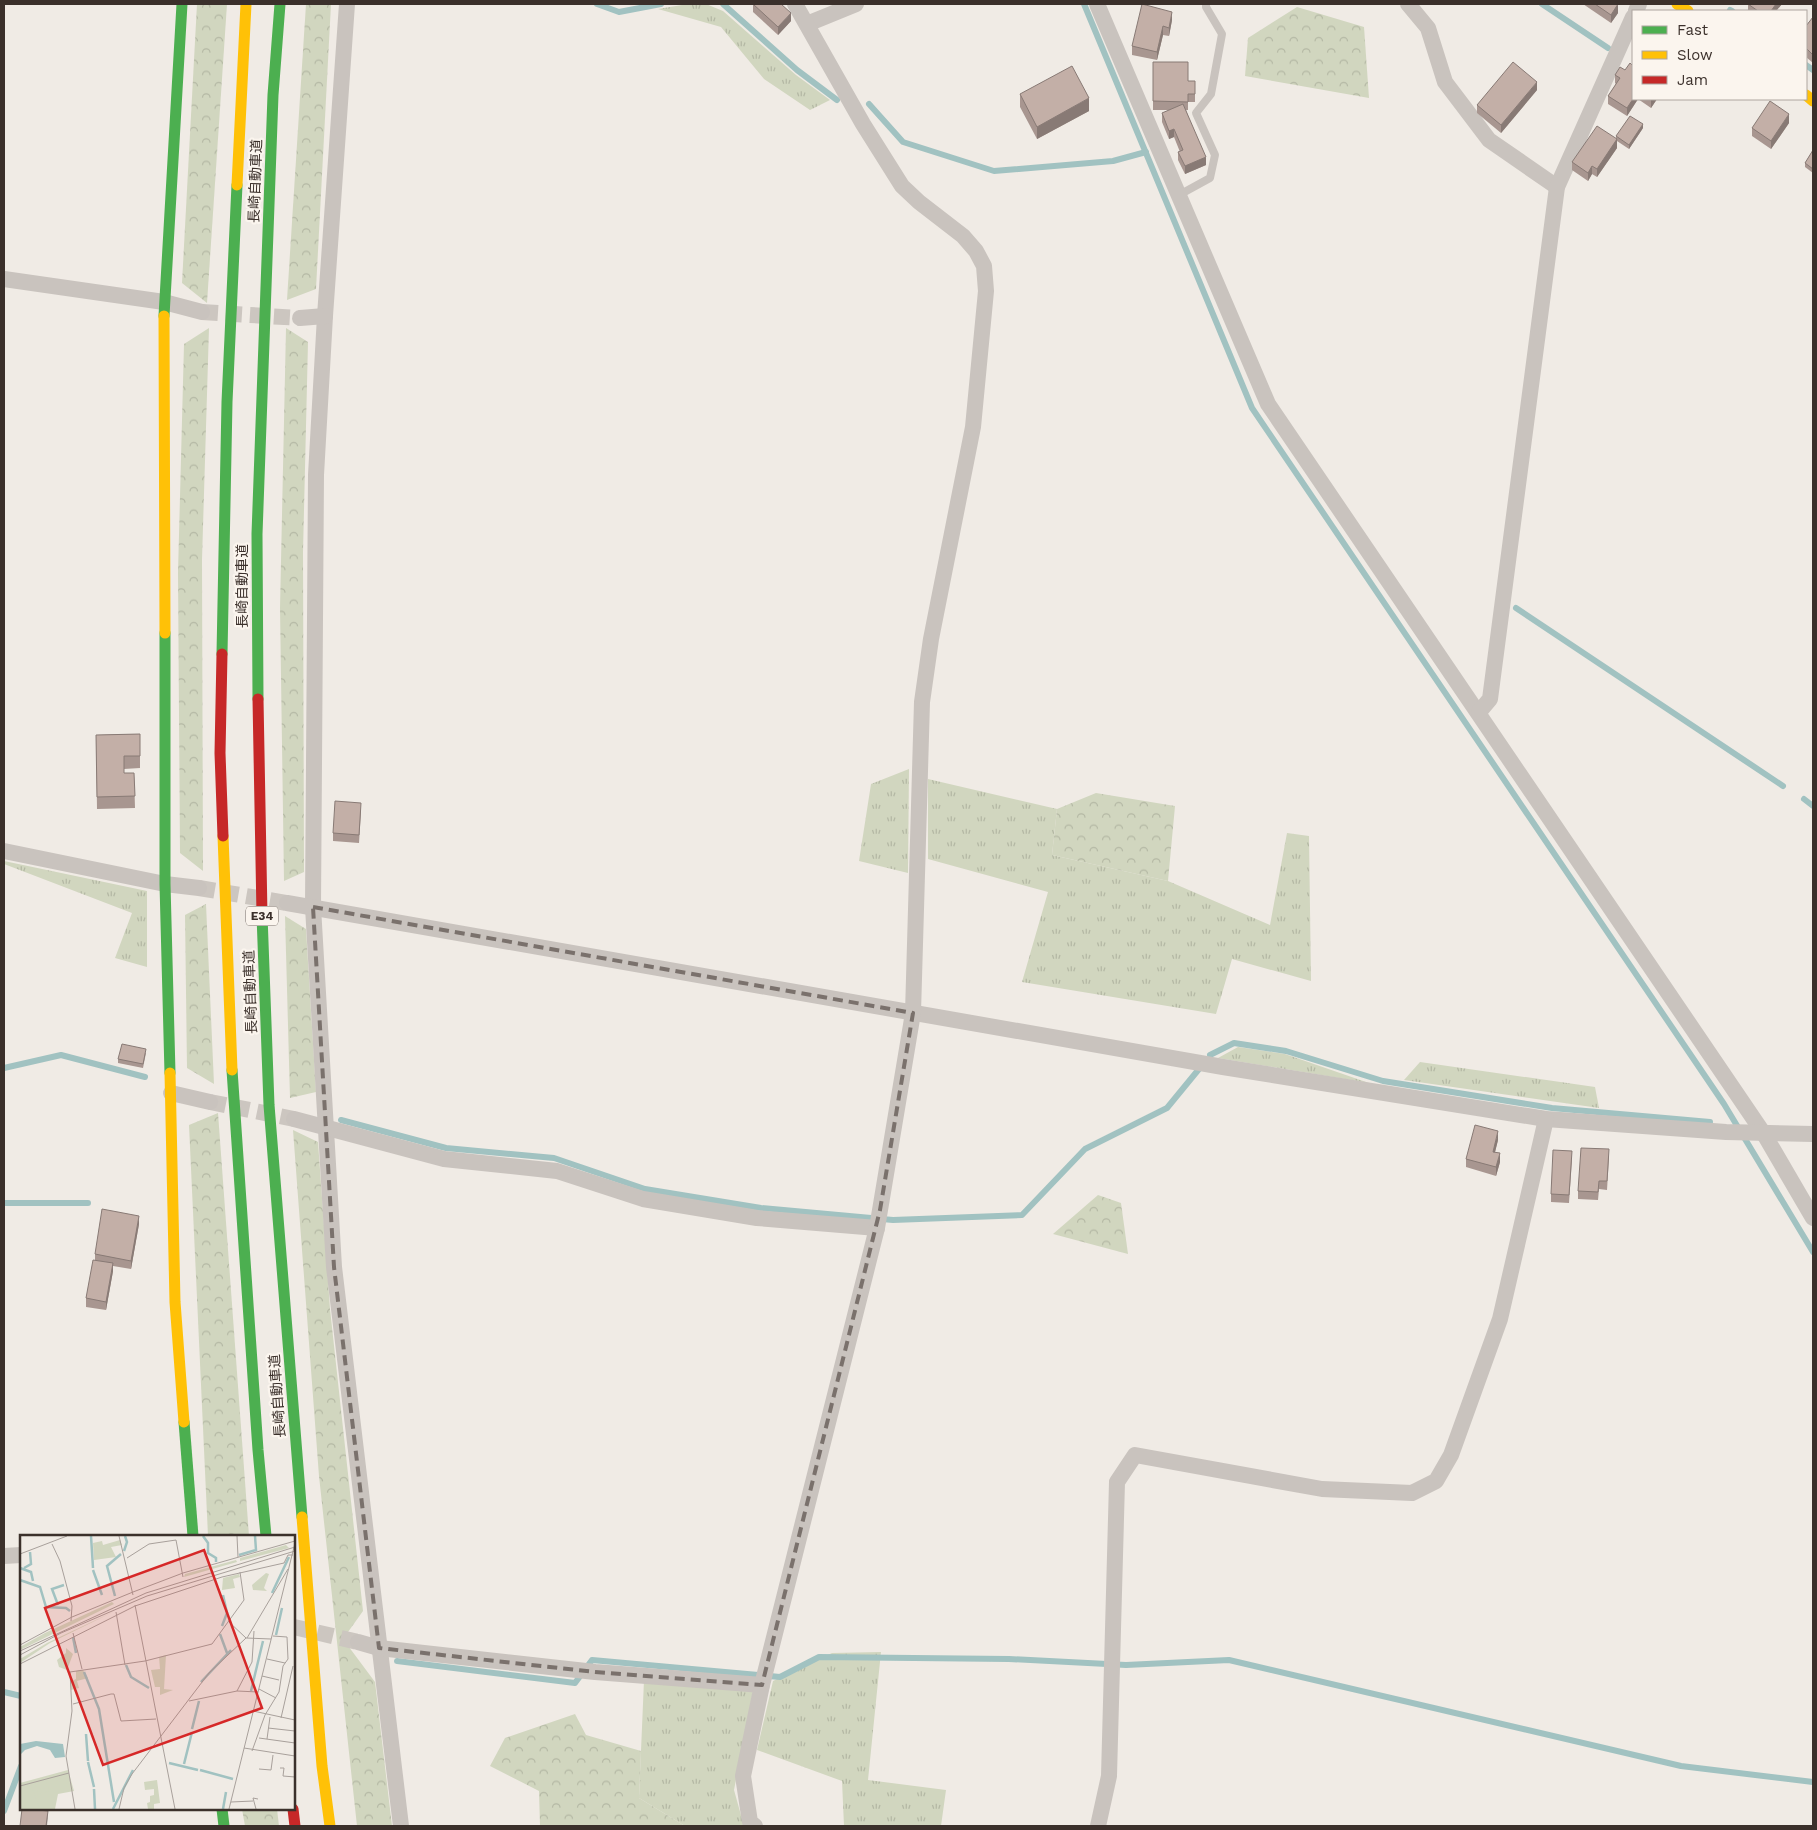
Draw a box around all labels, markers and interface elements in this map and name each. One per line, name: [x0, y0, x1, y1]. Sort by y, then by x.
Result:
legend: [1632, 10, 1807, 100]
text: Fast: [1677, 21, 1709, 39]
text: Slow: [1677, 46, 1713, 64]
text: Jam: [1677, 71, 1708, 89]
street label: 長崎自動車道: [246, 139, 264, 223]
street label: 長崎自動車道: [234, 544, 250, 628]
road number: E34: [246, 906, 278, 926]
street label: 長崎自動車道: [241, 950, 259, 1034]
street label: 長崎自動車道: [266, 1354, 288, 1438]
inset map: [20, 1535, 295, 1810]

